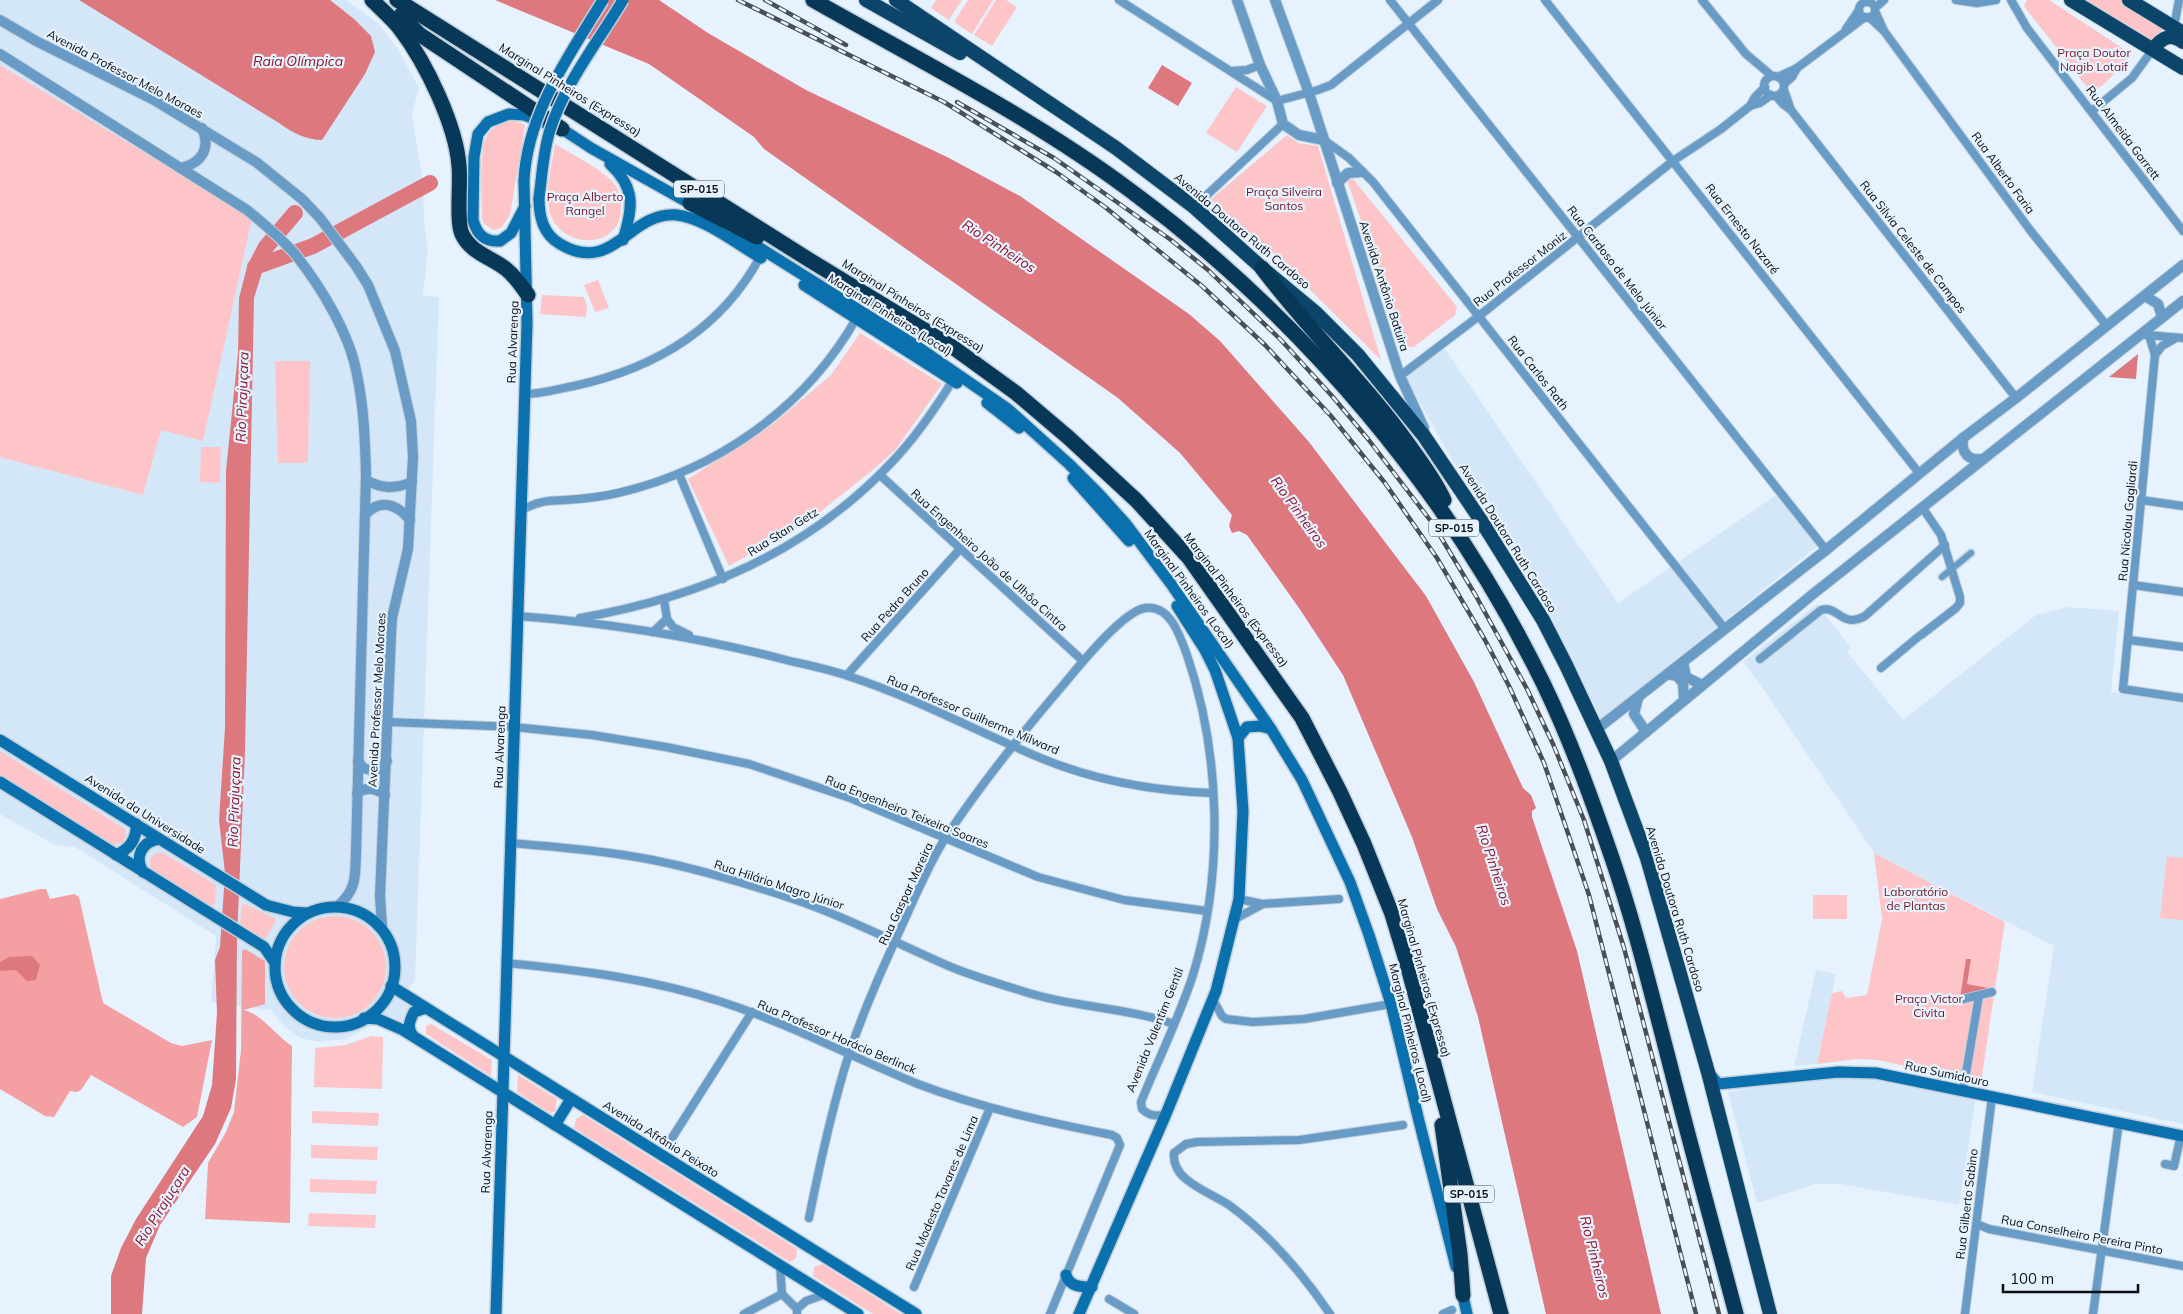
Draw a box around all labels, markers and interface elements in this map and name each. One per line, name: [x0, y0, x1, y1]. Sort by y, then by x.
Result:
street label: Avenida Professor Melo Moraes: [44, 26, 206, 121]
street label: Marginal Pinheiros (Expressa): [496, 40, 644, 140]
park label: Praça Doutor Nagib Lotaif: [2057, 45, 2131, 74]
water label: Raia Olímpica: [253, 52, 343, 70]
street label: Rua Almeida Garrett: [2083, 83, 2164, 183]
street label: Rua Alberto Faria: [1969, 129, 2038, 217]
street label: Avenida Doutora Ruth Cardoso: [1171, 169, 1314, 292]
street label: Rua Silvia Celeste de Campos: [1857, 177, 1970, 316]
road number: SP-015: [674, 180, 724, 198]
street label: Rua Ernesto Nazaré: [1702, 180, 1782, 277]
park label: Praça Silveira Santos: [1246, 184, 1322, 213]
park label: Praça Alberto Rangel: [547, 189, 623, 218]
street label: Rua Cardoso de Melo Júnior: [1564, 203, 1671, 333]
water label: Rio Pinheiros: [959, 215, 1039, 277]
street label: Avenida Antônio Batuira: [1356, 219, 1413, 353]
street label: Rua Professor Moniz: [1470, 228, 1569, 310]
street label: Marginal Pinheiros (Expressa): [839, 256, 987, 356]
street label: Marginal Pinheiros (Local): [826, 270, 955, 359]
street label: Rua Alvarenga: [504, 300, 521, 384]
street label: Rua Carlos Rath: [1505, 332, 1572, 413]
water label: Rio Pirajuçara: [231, 351, 253, 443]
street label: Avenida Doutora Ruth Cardoso: [1456, 460, 1561, 615]
street label: Rua Nicolau Gagliardi: [2115, 460, 2140, 582]
water label: Rio Pinheiros: [1267, 473, 1331, 551]
street label: Rua Engenheiro João de Ulhôa Cintra: [908, 485, 1071, 634]
street label: Rua Stan Getz: [745, 504, 821, 559]
road number: SP-015: [1429, 520, 1479, 536]
street label: Marginal Pinheiros (Local): [1141, 526, 1238, 651]
street label: Marginal Pinheiros (Expressa): [1181, 529, 1292, 670]
street label: Rua Pedro Bruno: [857, 564, 932, 645]
street label: Avenida Professor Melo Moraes: [364, 612, 389, 788]
street label: Rua Professor Guilherme Milward: [885, 671, 1062, 758]
street label: Rua Alvarenga: [491, 705, 508, 789]
water label: Rio Pirajuçara: [223, 756, 245, 848]
street label: Avenida da Universidade: [82, 770, 208, 857]
street label: Rua Engenheiro Teixeira Soares: [823, 772, 991, 851]
water label: Rio Pinheiros: [1472, 822, 1516, 908]
street label: Avenida Doutora Ruth Cardoso: [1643, 824, 1708, 994]
street label: Rua Gaspar Moreira: [875, 840, 936, 948]
street label: Rua Hilário Magro Júnior: [712, 856, 847, 913]
park label: Laboratório de Plantas: [1884, 884, 1948, 913]
street label: Marginal Pinheiros (Expressa): [1395, 897, 1454, 1059]
street label: Marginal Pinheiros (Local): [1386, 962, 1435, 1104]
street label: Avenida Valentim Gentil: [1123, 965, 1186, 1094]
park label: Praça Victor Civita: [1895, 991, 1964, 1020]
street label: Rua Professor Horácio Berlinck: [755, 996, 920, 1077]
street label: Rua Sumidouro: [1904, 1057, 1991, 1090]
street label: Avenida Afrânio Peixoto: [600, 1097, 722, 1181]
street label: Rua Alvarenga: [478, 1110, 495, 1194]
street label: Rua Modesto Tavares de Lima: [902, 1113, 981, 1273]
street label: Rua Gilberto Sabino: [1952, 1148, 1981, 1260]
water label: Rio Pirajuçara: [130, 1163, 194, 1249]
road number: SP-015: [1444, 1186, 1494, 1202]
street label: Rua Conselheiro Pereira Pinto: [2000, 1211, 2164, 1258]
water label: Rio Pinheiros: [1576, 1214, 1614, 1300]
scale bar: [2003, 1262, 2138, 1294]
text: 100 m: [2010, 1269, 2054, 1288]

